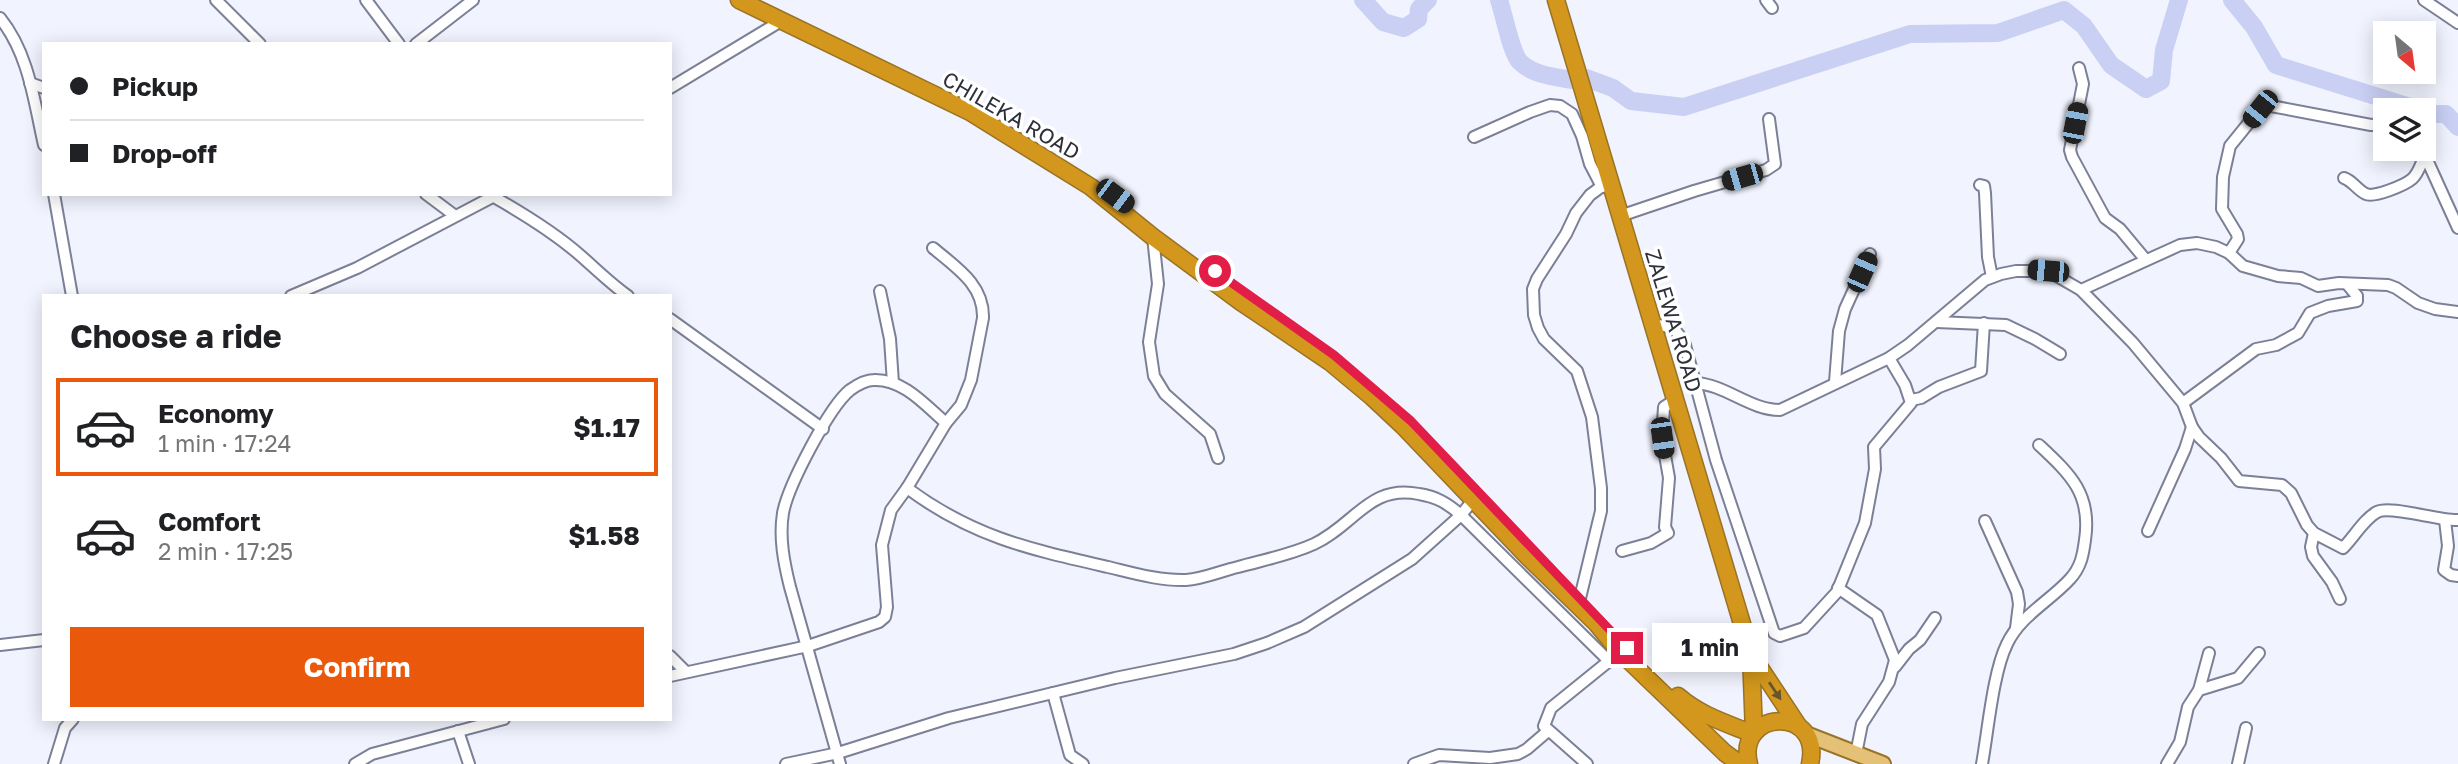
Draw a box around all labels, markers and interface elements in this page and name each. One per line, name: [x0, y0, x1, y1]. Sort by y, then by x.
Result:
north arrow: [2373, 21, 2436, 84]
map controls: [2373, 21, 2436, 161]
street label: CHILEKA ROAD: [938, 65, 1085, 165]
text: Pickup: [112, 71, 198, 102]
car: [2239, 86, 2282, 132]
button: layers: [2373, 98, 2436, 161]
car: [2061, 100, 2090, 146]
text: Drop-off: [112, 138, 217, 169]
car: [1719, 161, 1766, 193]
car: [1092, 175, 1139, 217]
street label: ZALEWA ROAD: [1640, 246, 1708, 395]
car: [1844, 249, 1881, 295]
route start: [1199, 255, 1231, 287]
car: [2027, 259, 2070, 283]
text: Choose a ride: [70, 317, 282, 355]
icon: car: [74, 396, 137, 459]
text: Economy: [158, 398, 274, 429]
text: $1.17: [573, 412, 640, 443]
car: [1649, 416, 1676, 460]
text: 1 min · 17:24: [158, 429, 292, 457]
icon: car: [74, 504, 137, 567]
text: Comfort: [158, 506, 261, 537]
text: $1.58: [568, 520, 640, 551]
text: 2 min · 17:25: [158, 537, 293, 565]
callout: 1 min: [1652, 624, 1767, 672]
button: Confirm: [70, 627, 644, 707]
route end: [1611, 632, 1643, 664]
text: 1 min: [1681, 633, 1739, 661]
one-way arrow: [1768, 681, 1781, 701]

